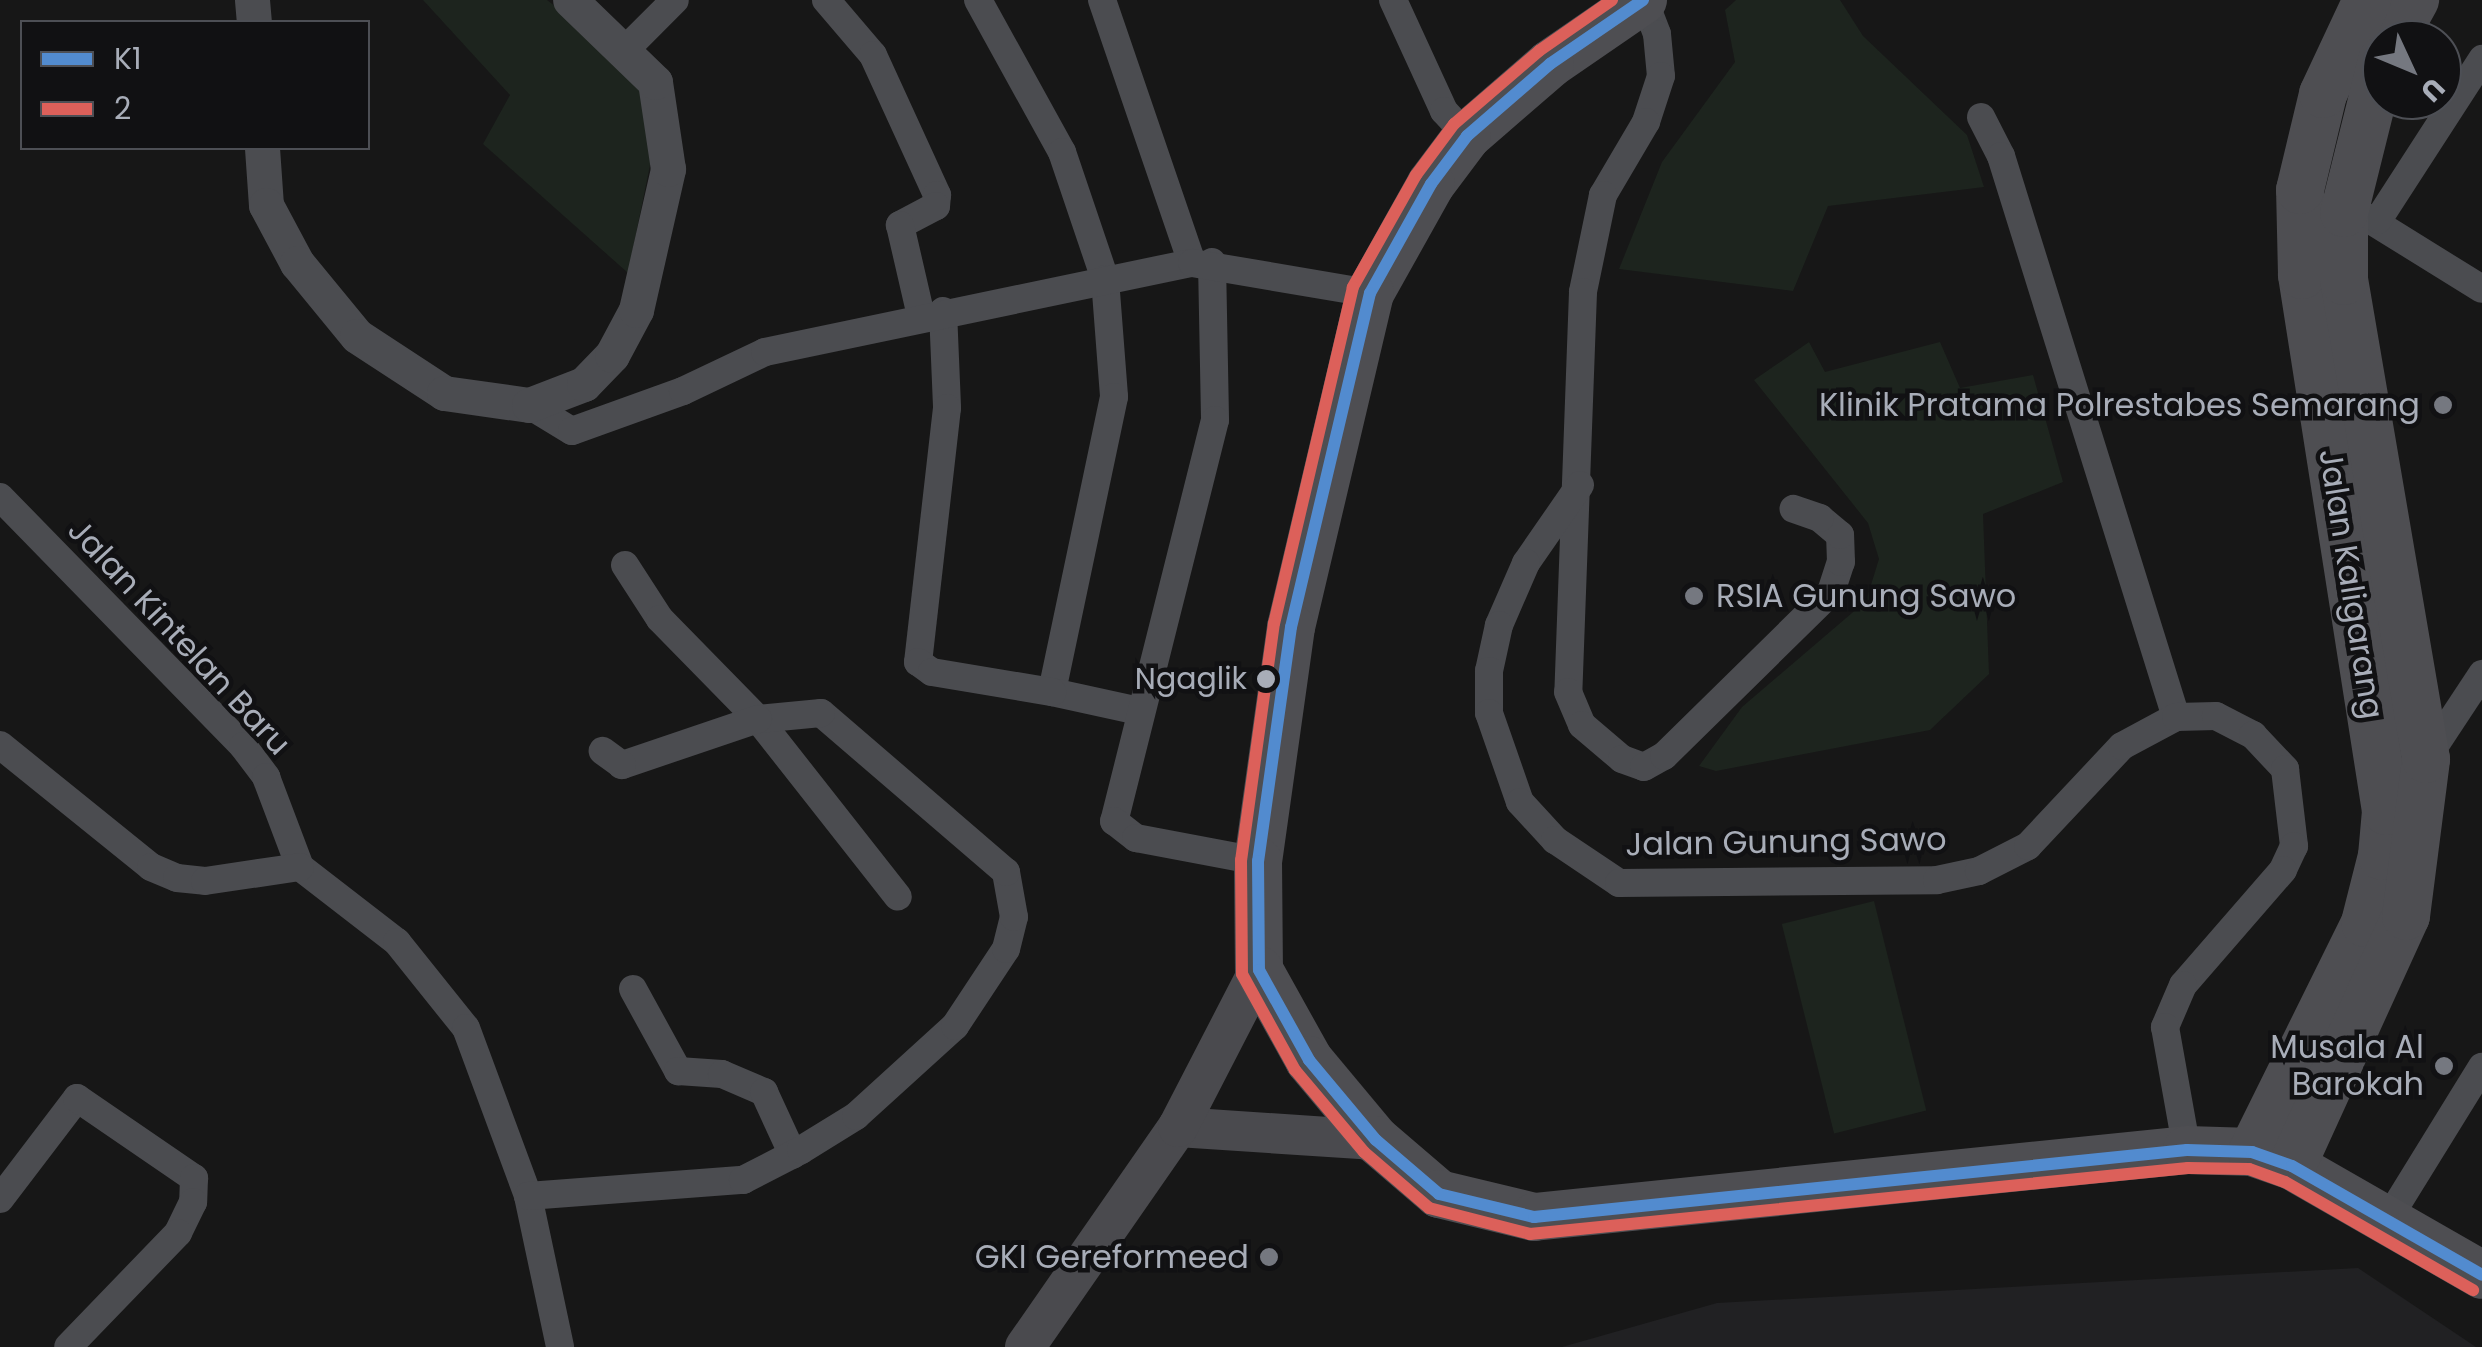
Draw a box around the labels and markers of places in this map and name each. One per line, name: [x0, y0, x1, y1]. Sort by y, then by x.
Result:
place label: Klinik Pratama Polrestabes Semarang: [1819, 386, 2420, 424]
marker: Klinik Pratama Polrestabes Semarang: [2430, 392, 2456, 418]
place label: RSIA Gunung Sawo: [1716, 577, 2016, 615]
marker: RSIA Gunung Sawo: [1681, 583, 1707, 609]
place label: Ngaglik: [1135, 661, 1247, 697]
marker: Ngaglik: [1256, 669, 1276, 689]
place label: Musala Al Barokah: [2270, 1029, 2424, 1104]
marker: Musala Al Barokah: [2433, 1055, 2455, 1077]
place label: GKI Gereformeed: [975, 1238, 1249, 1276]
marker: GKI Gereformeed: [1258, 1246, 1280, 1268]

